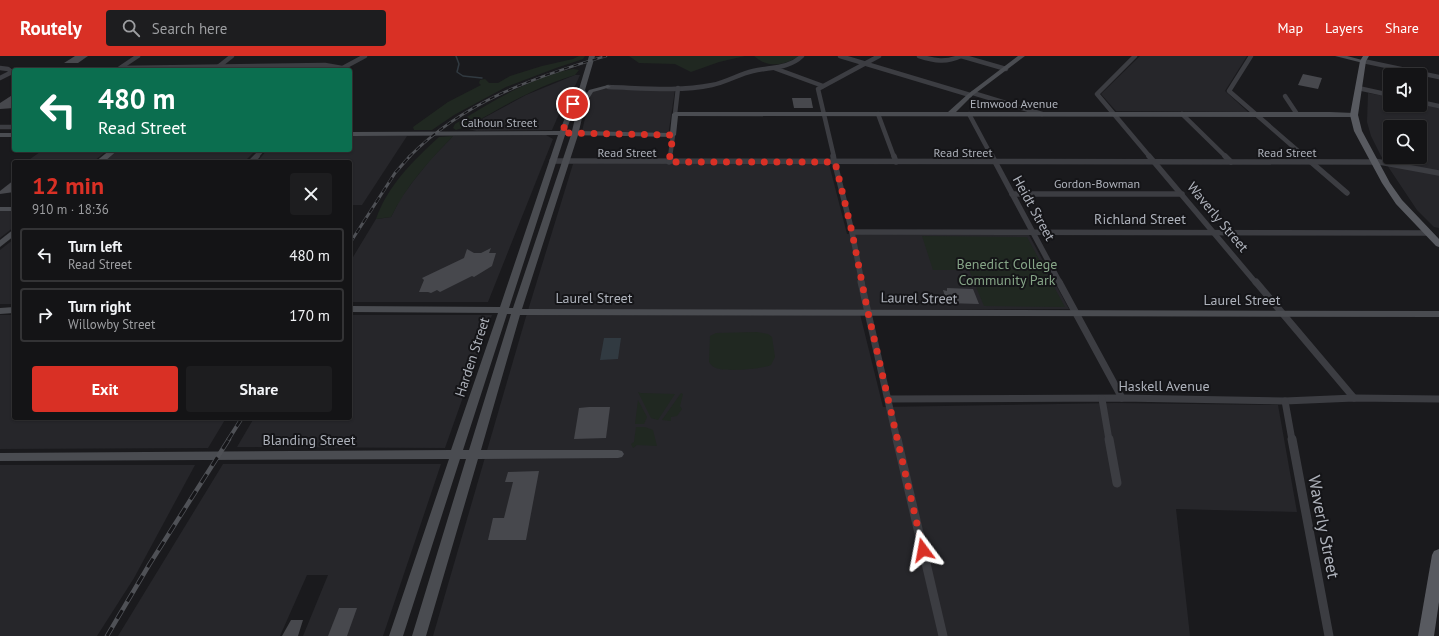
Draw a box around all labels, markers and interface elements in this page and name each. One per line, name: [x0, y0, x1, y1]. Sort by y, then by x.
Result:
search box: [106, 10, 386, 46]
text: Routely: [20, 16, 82, 40]
icon: search: [120, 17, 142, 39]
text: Search here: [152, 19, 227, 38]
text: Map: [1277, 19, 1303, 37]
text: Layers: [1325, 19, 1363, 37]
text: Share: [1385, 19, 1419, 37]
map controls: [1383, 68, 1427, 164]
button: sound: [1383, 68, 1427, 112]
text: 480 m: [98, 80, 175, 117]
icon: left: [32, 84, 84, 136]
pin: [556, 87, 590, 121]
icon: arrive: [562, 93, 584, 115]
street label: Elmwood Avenue: [970, 96, 1058, 111]
street label: Calhoun Street: [461, 115, 537, 130]
text: Read Street: [98, 116, 186, 139]
button: search: [1383, 120, 1427, 164]
street label: Read Street: [598, 145, 656, 160]
street label: Read Street: [934, 145, 992, 160]
street label: Read Street: [1258, 145, 1316, 160]
text: 12 min: [32, 170, 104, 201]
street label: Heidt Street: [1009, 172, 1059, 244]
button: close: [290, 173, 332, 215]
street label: Gordon-Bowman: [1054, 176, 1140, 191]
street label: Waverly Street: [1183, 178, 1253, 256]
text: 910 m · 18:36: [32, 201, 109, 218]
street label: Richland Street: [1094, 210, 1186, 228]
text: Turn left: [68, 237, 122, 256]
icon: left: [34, 244, 56, 266]
text: 480 m: [289, 246, 330, 265]
park label: Benedict College Community Park: [957, 255, 1057, 289]
text: Read Street: [68, 256, 132, 273]
street label: Laurel Street: [880, 288, 958, 308]
street label: Laurel Street: [556, 289, 633, 307]
street label: Laurel Street: [1204, 291, 1281, 309]
text: Turn right: [68, 297, 131, 316]
icon: right: [34, 304, 56, 326]
text: 170 m: [289, 306, 330, 325]
street label: Harden Street: [451, 315, 493, 399]
text: Willowby Street: [68, 316, 155, 333]
button: Exit: [32, 366, 178, 412]
button: Share: [186, 366, 332, 412]
street label: Haskell Avenue: [1118, 377, 1210, 395]
street label: Blanding Street: [263, 431, 356, 449]
street label: Waverly Street: [1303, 474, 1345, 581]
position arrow: [902, 529, 944, 571]

